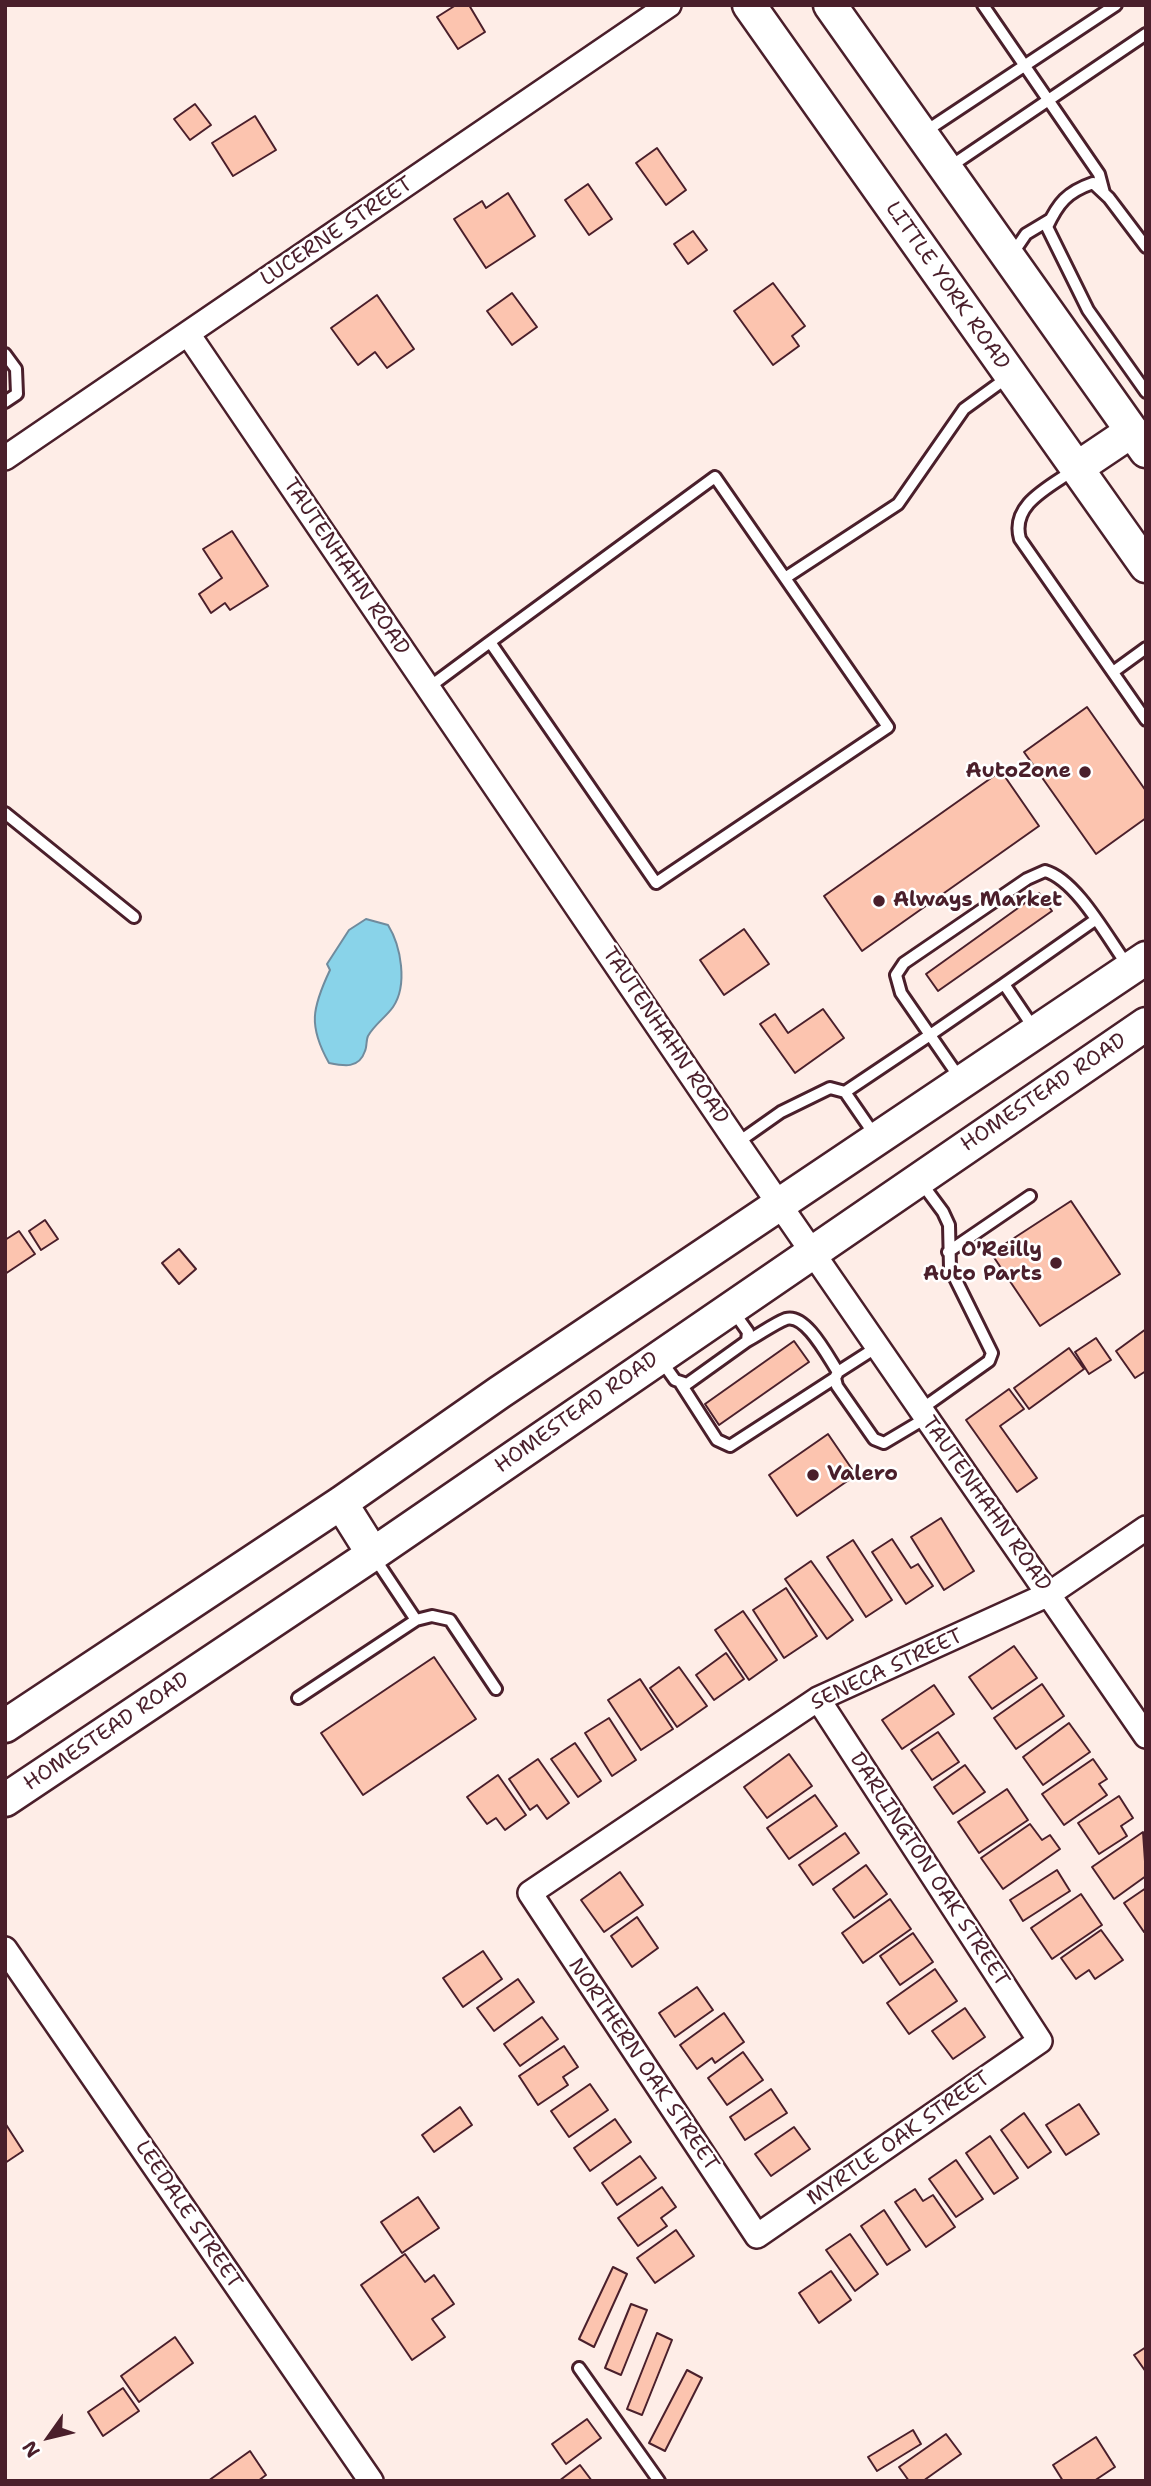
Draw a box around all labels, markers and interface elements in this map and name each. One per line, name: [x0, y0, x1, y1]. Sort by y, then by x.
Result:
street label: LUCERNE STREET: [256, 172, 418, 292]
street label: LITTLE YORK ROAD: [879, 197, 1015, 375]
street label: TAUTENHAHN ROAD: [277, 474, 415, 660]
place label: AutoZone: [966, 759, 1071, 785]
marker: AutoZone: [1077, 764, 1093, 780]
place label: Always Market: [893, 888, 1062, 914]
marker: Always Market: [871, 893, 887, 909]
street label: TAUTENHAHN ROAD: [596, 943, 734, 1129]
street label: HOMESTEAD ROAD: [956, 1028, 1132, 1158]
place label: O'Reilly Auto Parts: [923, 1238, 1042, 1288]
marker: O'Reilly Auto Parts: [1048, 1255, 1064, 1271]
street label: HOMESTEAD ROAD: [490, 1347, 664, 1479]
street label: TAUTENHAHN ROAD: [916, 1412, 1056, 1596]
place label: Valero: [827, 1462, 898, 1488]
marker: Valero: [805, 1467, 821, 1483]
street label: SENECA STREET: [807, 1624, 967, 1716]
street label: HOMESTEAD ROAD: [19, 1667, 195, 1797]
street label: DARLINGTON OAK STREET: [844, 1748, 1014, 1992]
street label: NORTHERN OAK STREET: [562, 1954, 724, 2176]
street label: MYRTLE OAK STREET: [803, 2066, 995, 2212]
street label: LEEDALE STREET: [129, 2136, 247, 2294]
north arrow: [14, 2402, 84, 2472]
text: N: [17, 2436, 46, 2462]

